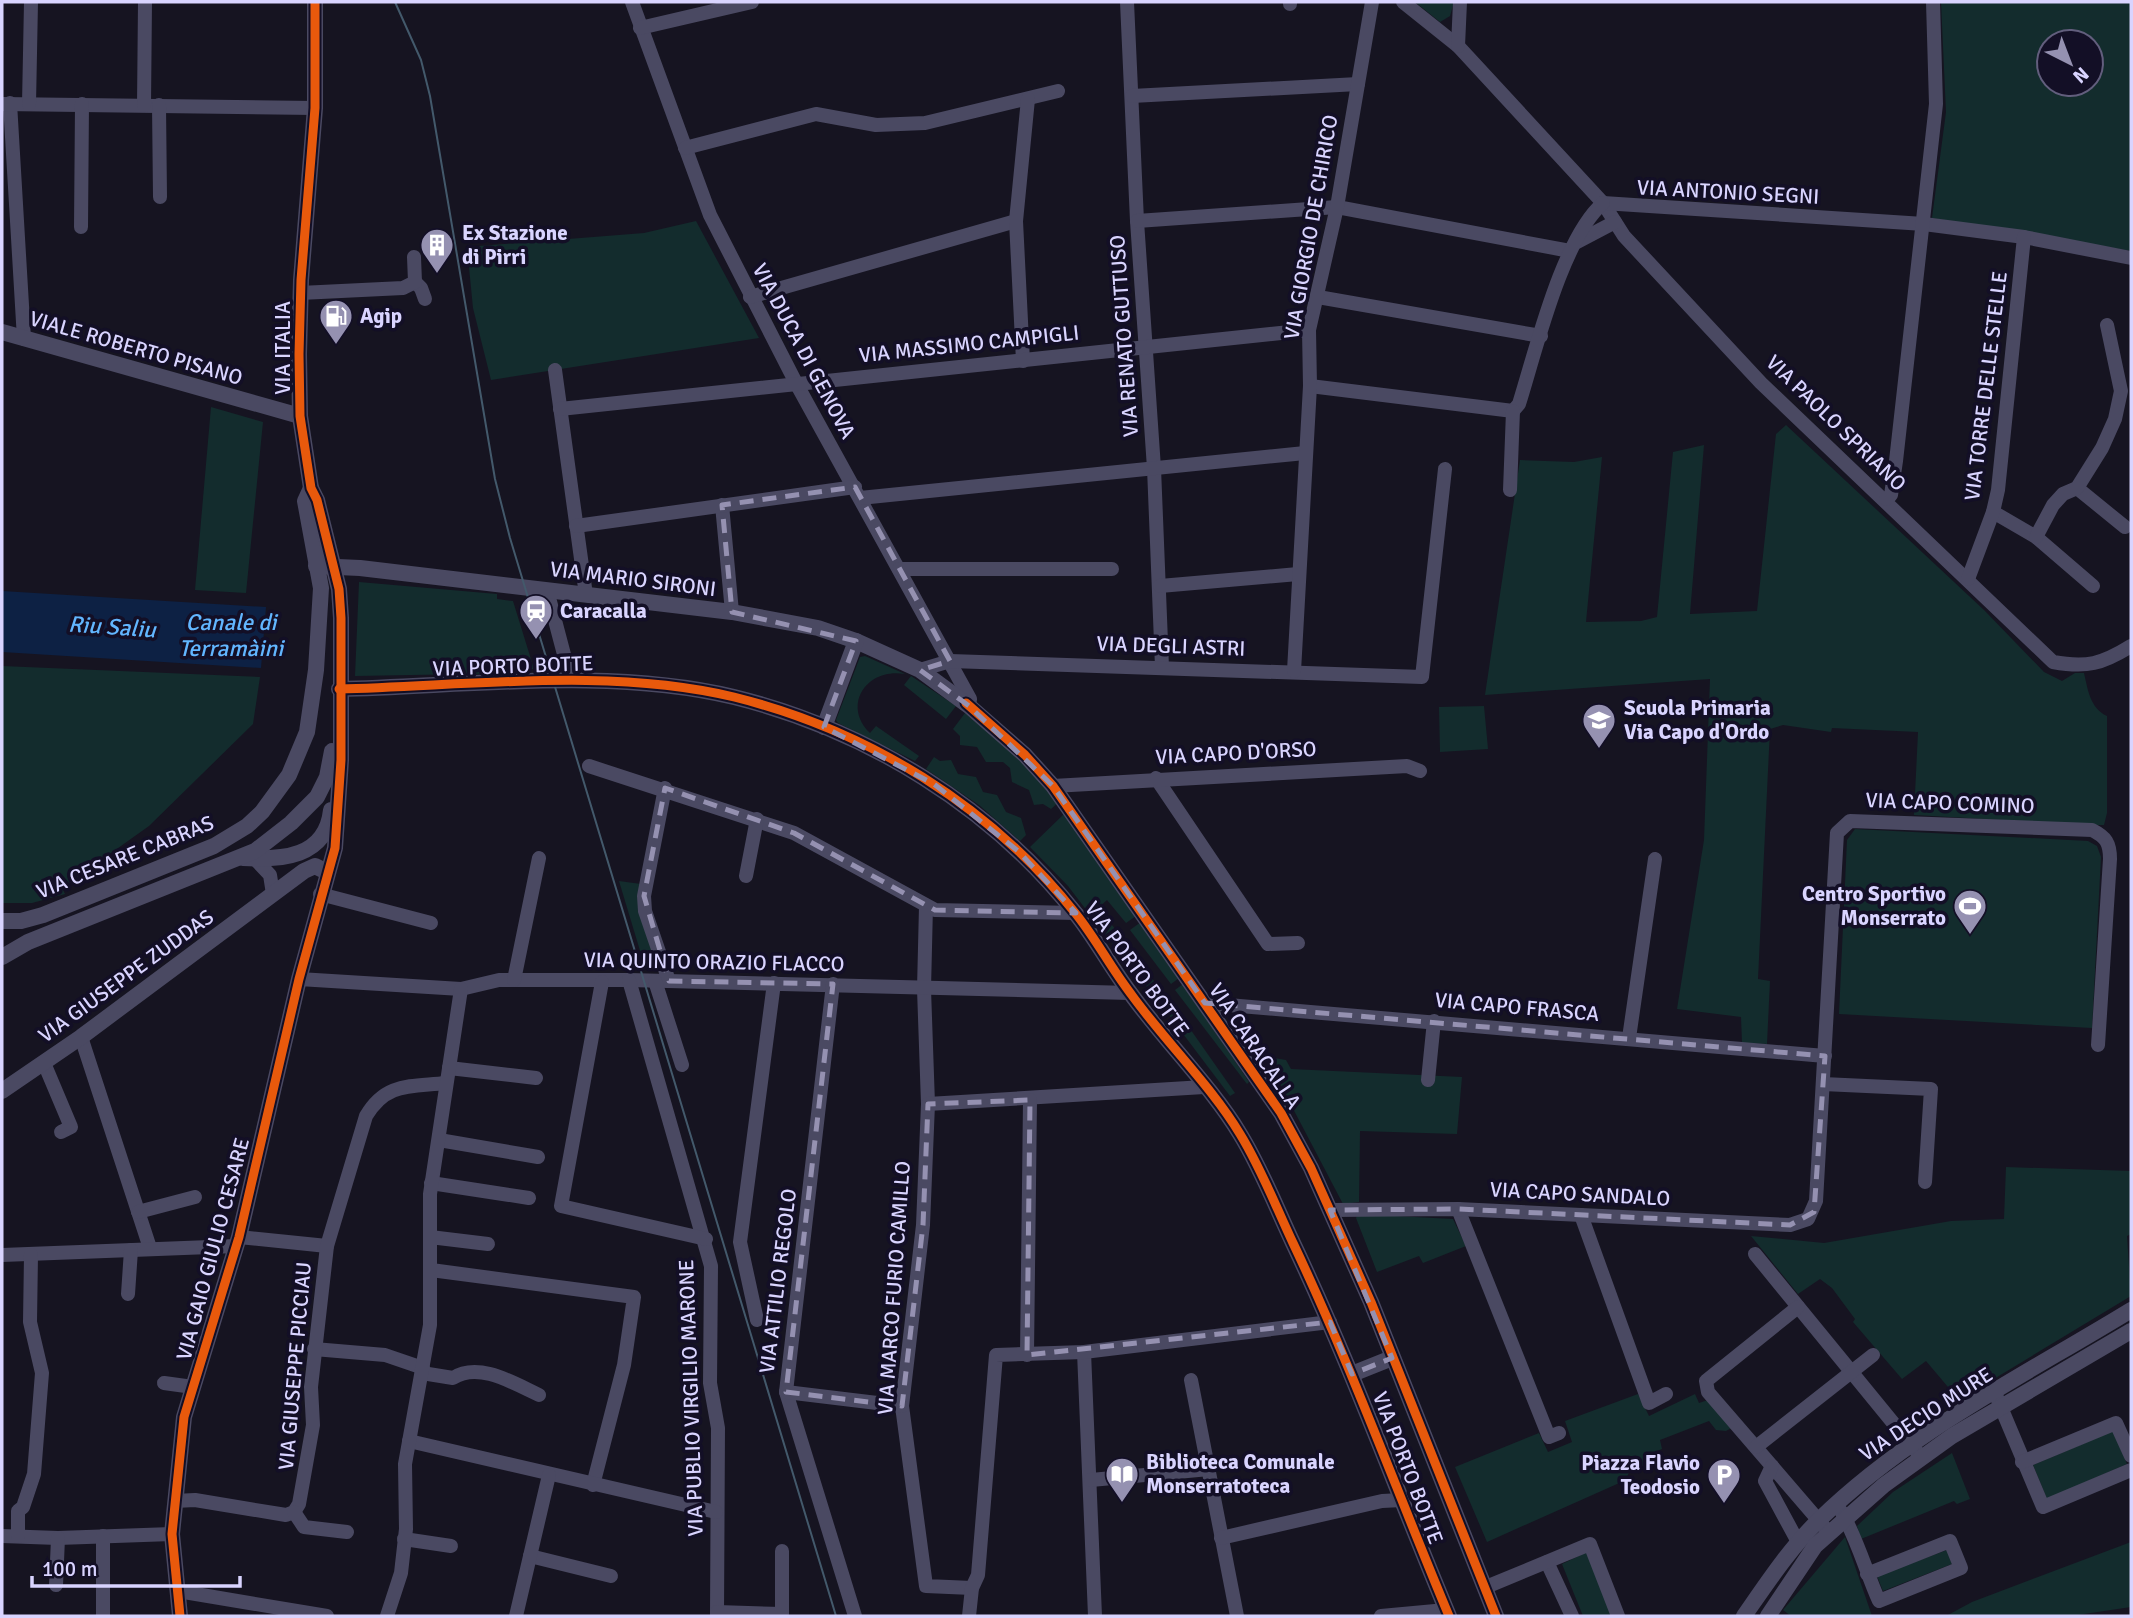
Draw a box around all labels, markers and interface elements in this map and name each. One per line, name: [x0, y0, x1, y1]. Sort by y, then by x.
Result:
north arrow: [2035, 28, 2105, 98]
text: N: [2068, 62, 2094, 88]
street label: VIA GIORGIO DE CHIRICO: [1278, 113, 1344, 341]
street label: VIA ANTONIO SEGNI: [1636, 174, 1820, 210]
place label: Ex Stazione di Pirri: [462, 220, 568, 270]
building icon: Ex Stazione di Pirri: [418, 226, 456, 275]
street label: VIA RENATO GUTTUSO: [1104, 234, 1144, 438]
street label: VIA DUCA DI GENOVA: [747, 259, 861, 443]
street label: VIA TORRE DELLE STELLE: [1959, 270, 2013, 502]
fuel station icon: Agip: [317, 297, 355, 346]
street label: VIA ITALIA: [270, 301, 296, 395]
place label: Agip: [360, 303, 402, 329]
street label: VIALE ROBERTO PISANO: [27, 305, 245, 391]
street label: VIA MASSIMO CAMPIGLI: [858, 320, 1080, 368]
street label: VIA PAOLO SPRIANO: [1760, 349, 1912, 497]
street label: VIA MARIO SIRONI: [548, 556, 718, 602]
station icon: Caracalla: [517, 592, 555, 641]
place label: Caracalla: [560, 598, 647, 624]
water label: Canale di Terramàini: [179, 608, 286, 663]
water label: Riu Saliu: [67, 609, 158, 645]
street label: VIA DEGLI ASTRI: [1096, 630, 1246, 662]
street label: VIA PORTO BOTTE: [432, 650, 594, 682]
place label: Scuola Primaria Via Capo d'Ordo: [1624, 695, 1771, 745]
school or university icon: Scuola Primaria Via Capo d'Ordo: [1580, 701, 1618, 750]
street label: VIA CAPO D'ORSO: [1155, 736, 1317, 770]
street label: VIA CAPO COMINO: [1865, 787, 2035, 819]
street label: VIA CESARE CABRAS: [32, 810, 218, 904]
place label: Centro Sportivo Monserrato: [1802, 881, 1946, 931]
sports icon: Centro Sportivo Monserrato: [1951, 887, 1989, 936]
street label: VIA PORTO BOTTE: [1079, 896, 1195, 1042]
street label: VIA GIUSEPPE ZUDDAS: [33, 904, 219, 1048]
street label: VIA QUINTO ORAZIO FLACCO: [583, 947, 845, 977]
street label: VIA CARACALLA: [1203, 978, 1307, 1114]
street label: VIA CAPO FRASCA: [1434, 987, 1601, 1027]
street label: VIA GAIO GIULIO CESARE: [171, 1135, 255, 1363]
street label: VIA MARCO FURIO CAMILLO: [872, 1160, 916, 1416]
street label: VIA CAPO SANDALO: [1489, 1176, 1671, 1212]
street label: VIA ATTILIO REGOLO: [754, 1187, 802, 1375]
street label: VIA PUBLIO VIRGILIO MARONE: [673, 1259, 709, 1537]
street label: VIA GIUSEPPE PICCIAU: [273, 1261, 317, 1471]
street label: VIA DECIO MURE: [1854, 1361, 1998, 1467]
street label: VIA PORTO BOTTE: [1367, 1388, 1449, 1548]
place label: Biblioteca Comunale Monserratoteca: [1146, 1449, 1335, 1499]
place label: Piazza Flavio Teodosio: [1581, 1450, 1700, 1500]
library icon: Biblioteca Comunale Monserratoteca: [1103, 1455, 1141, 1504]
parking icon: Piazza Flavio Teodosio: [1705, 1456, 1743, 1505]
scale bar: [32, 1544, 240, 1588]
text: 100 m: [42, 1556, 97, 1582]

